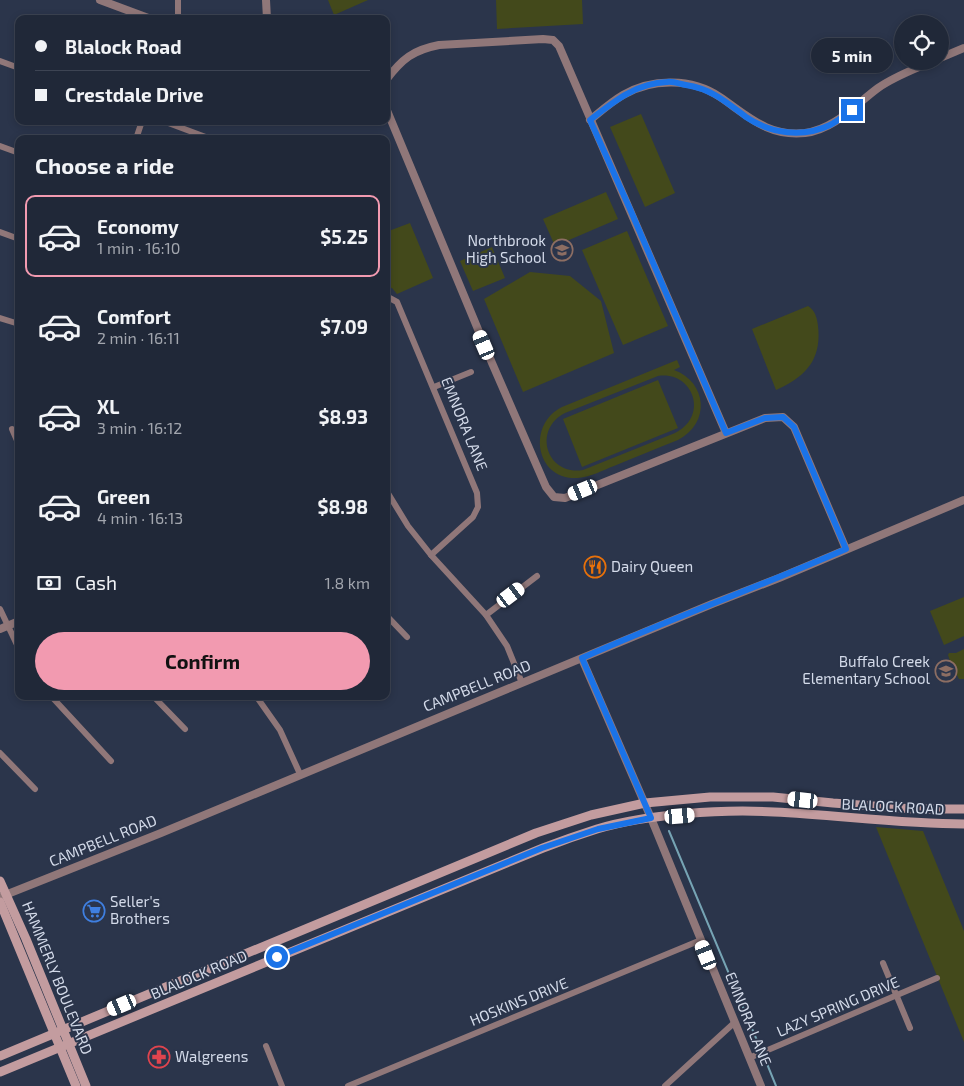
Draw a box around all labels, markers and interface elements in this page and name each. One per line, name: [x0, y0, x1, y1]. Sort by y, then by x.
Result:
map controls: [894, 15, 949, 70]
button: locate: [894, 15, 949, 70]
text: Blalock Road: [65, 35, 182, 58]
callout: 5 min: [811, 38, 893, 72]
text: 5 min: [832, 46, 872, 65]
text: Crestdale Drive: [65, 83, 204, 106]
route end: [841, 99, 863, 121]
text: Choose a ride: [35, 152, 174, 178]
icon: car: [37, 214, 82, 259]
text: Economy: [97, 215, 179, 238]
text: $5.25: [320, 225, 368, 248]
place label: Northbrook High School: [466, 231, 547, 266]
text: 1 min · 16:10: [97, 238, 180, 257]
school or university icon: Northbrook High School: [550, 238, 574, 262]
icon: car: [37, 304, 82, 349]
text: Comfort: [97, 305, 171, 328]
text: $7.09: [320, 315, 368, 338]
text: 2 min · 16:11: [97, 328, 180, 347]
car: [471, 328, 496, 362]
street label: EMNORA LANE: [438, 374, 492, 473]
icon: car: [37, 394, 82, 439]
text: XL: [97, 395, 119, 418]
text: $8.93: [319, 405, 368, 428]
text: 3 min · 16:12: [97, 418, 182, 437]
car: [566, 477, 599, 503]
icon: car: [37, 484, 82, 529]
text: Green: [97, 485, 150, 508]
text: $8.98: [317, 495, 368, 518]
text: 4 min · 16:13: [97, 508, 183, 527]
restaurant icon: Dairy Queen: [583, 555, 607, 579]
place label: Dairy Queen: [611, 557, 693, 576]
icon: cash: [35, 569, 63, 597]
text: Cash: [75, 571, 117, 594]
text: 1.8 km: [325, 573, 370, 592]
car: [494, 580, 527, 610]
button: Confirm: [35, 632, 370, 690]
place label: Buffalo Creek Elementary School: [802, 652, 931, 687]
street label: CAMPBELL ROAD: [420, 655, 533, 715]
school or university icon: Buffalo Creek Elementary School: [934, 659, 958, 683]
car: [787, 791, 818, 809]
street label: BLALOCK ROAD: [841, 794, 945, 818]
car: [664, 807, 695, 825]
street label: CAMPBELL ROAD: [46, 810, 159, 870]
place label: Seller's Brothers: [110, 892, 170, 927]
street label: HAMMERLY BOULEVARD: [19, 898, 97, 1057]
supermarket icon: Seller's Brothers: [82, 899, 106, 923]
car: [693, 938, 718, 972]
street label: BLALOCK ROAD: [148, 946, 250, 1002]
route start: [266, 946, 288, 968]
street label: EMNORA LANE: [722, 969, 776, 1068]
street label: LAZY SPRING DRIVE: [774, 972, 902, 1040]
street label: HOSKINS DRIVE: [467, 973, 570, 1029]
car: [105, 992, 138, 1018]
pharmacy icon: Walgreens: [147, 1045, 171, 1069]
place label: Walgreens: [175, 1047, 248, 1065]

